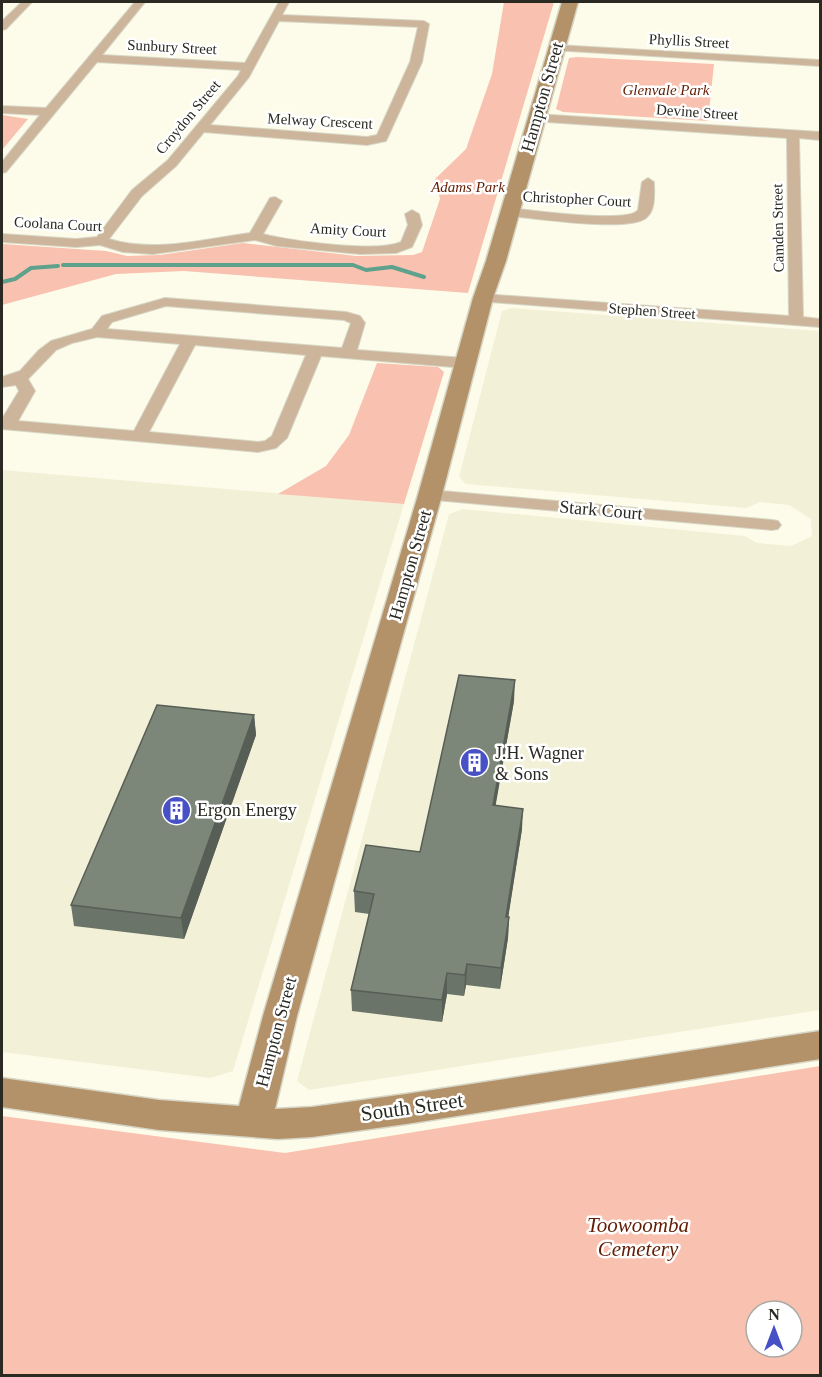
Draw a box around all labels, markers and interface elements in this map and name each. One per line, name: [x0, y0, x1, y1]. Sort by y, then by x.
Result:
street label: Phyllis Street: [648, 31, 730, 51]
street label: Sunbury Street: [127, 37, 218, 57]
street label: Hampton Street: [517, 40, 567, 154]
street label: Croydon Street: [153, 76, 224, 157]
park label: Glenvale Park: [622, 82, 710, 98]
street label: Devine Street: [656, 101, 739, 123]
street label: Melway Crescent: [267, 110, 374, 132]
park label: Adams Park: [430, 179, 505, 195]
street label: Camden Street: [769, 183, 787, 273]
street label: Christopher Court: [522, 188, 633, 210]
street label: Coolana Court: [14, 214, 103, 234]
street label: Amity Court: [310, 220, 387, 240]
street label: Stephen Street: [608, 300, 697, 322]
street label: Stark Court: [559, 496, 643, 524]
street label: Hampton Street: [385, 508, 435, 622]
place label: J.H. Wagner & Sons: [495, 743, 584, 784]
building icon: J.H. Wagner & Sons: [458, 747, 490, 779]
building icon: Ergon Energy: [160, 794, 192, 826]
place label: Ergon Energy: [197, 800, 297, 820]
street label: Hampton Street: [252, 975, 300, 1089]
street label: South Street: [359, 1088, 465, 1126]
park label: Toowoomba Cemetery: [587, 1213, 689, 1261]
north arrow: [744, 1299, 804, 1359]
text: N: [768, 1306, 780, 1323]

